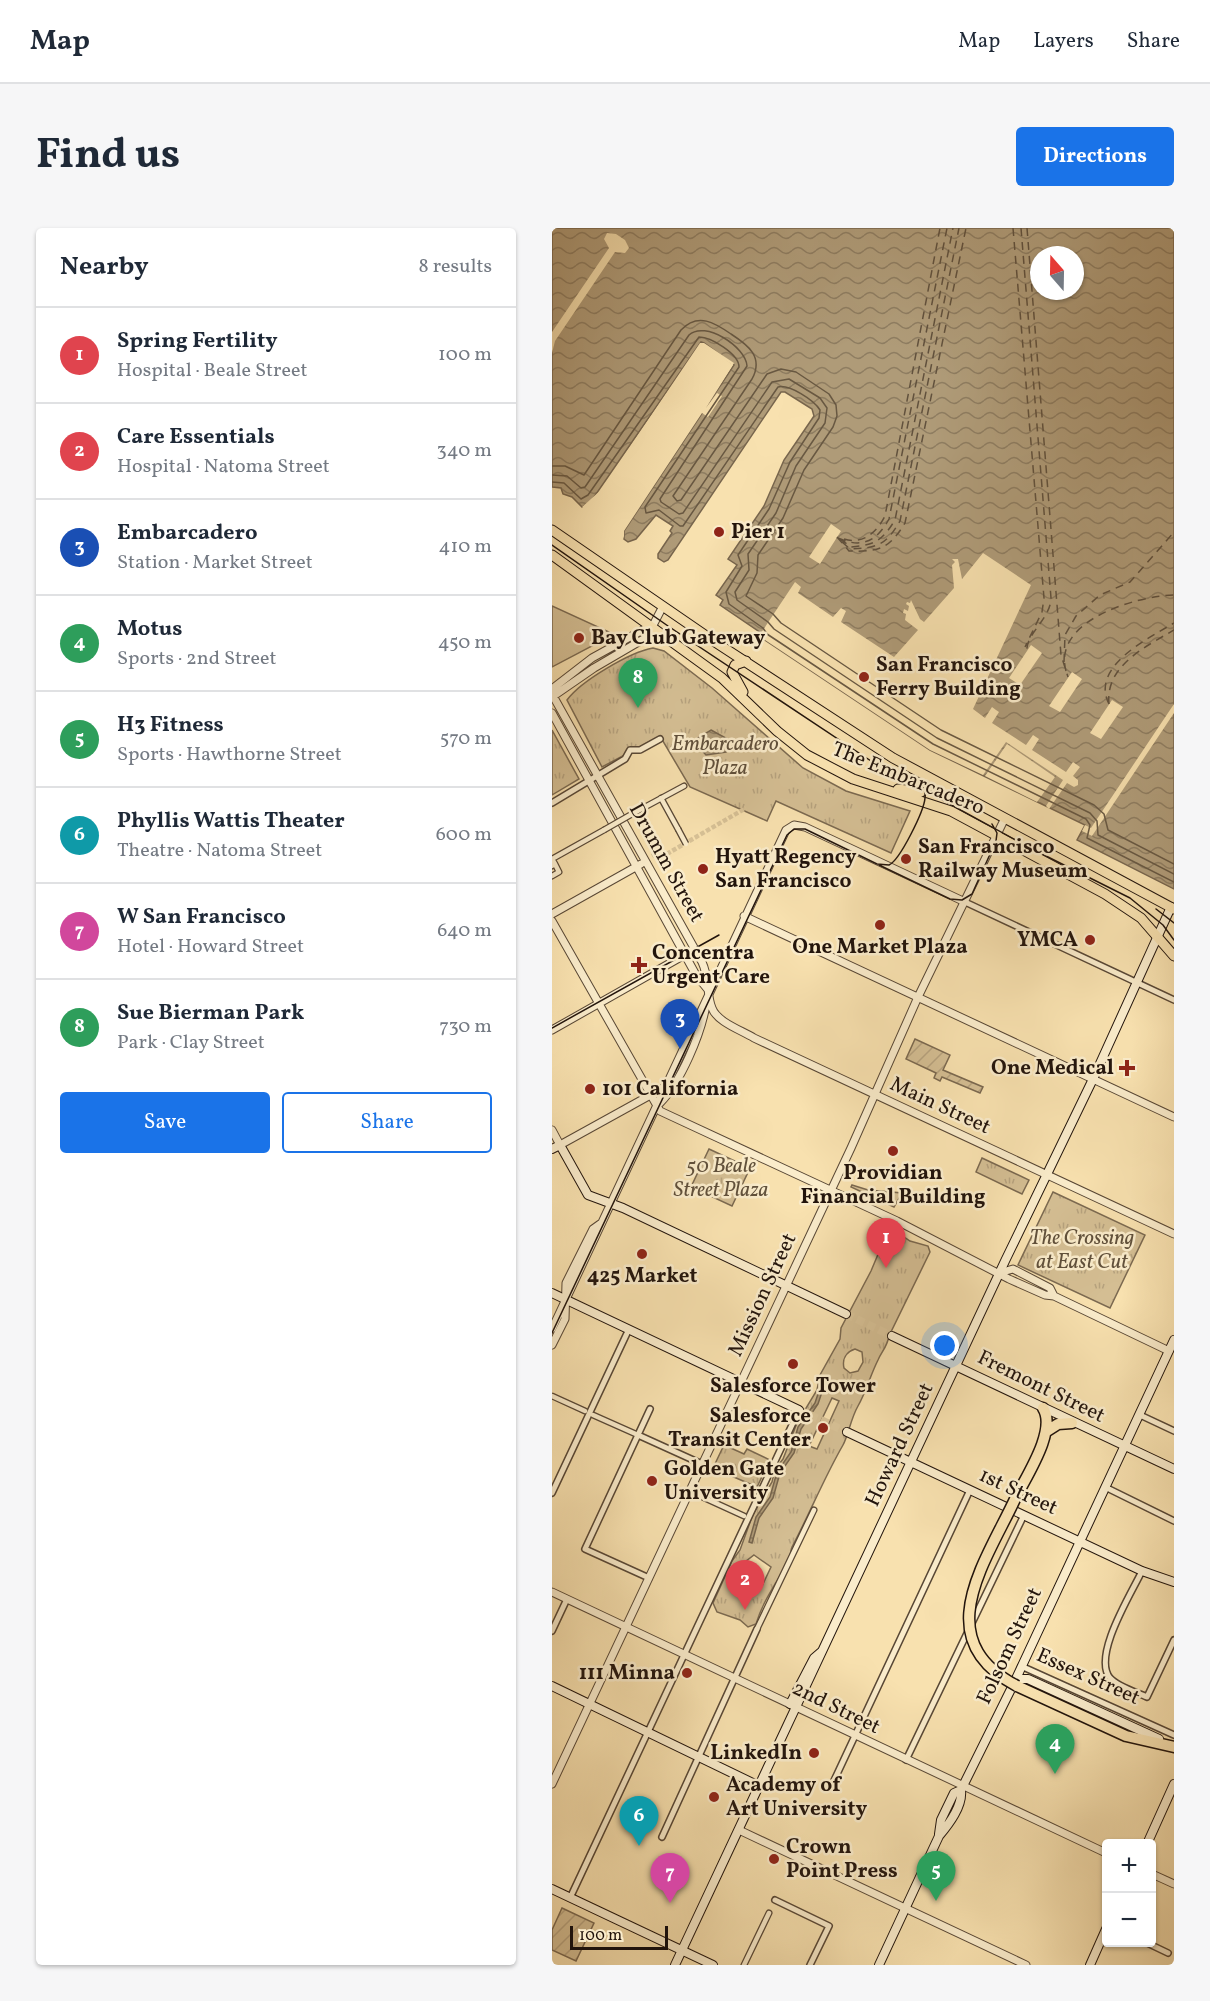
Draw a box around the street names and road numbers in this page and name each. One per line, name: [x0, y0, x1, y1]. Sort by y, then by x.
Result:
street label: The Embarcadero: [827, 735, 989, 823]
street label: Drumm Street: [621, 798, 711, 928]
street label: Main Street: [885, 1070, 995, 1142]
street label: Mission Street: [722, 1229, 804, 1361]
street label: Fremont Street: [972, 1344, 1110, 1430]
street label: Howard Street: [859, 1378, 941, 1512]
street label: 1st Street: [974, 1461, 1062, 1523]
street label: Folsom Street: [970, 1583, 1050, 1709]
street label: Essex Street: [1032, 1641, 1144, 1713]
street label: 2nd Street: [787, 1674, 885, 1742]

